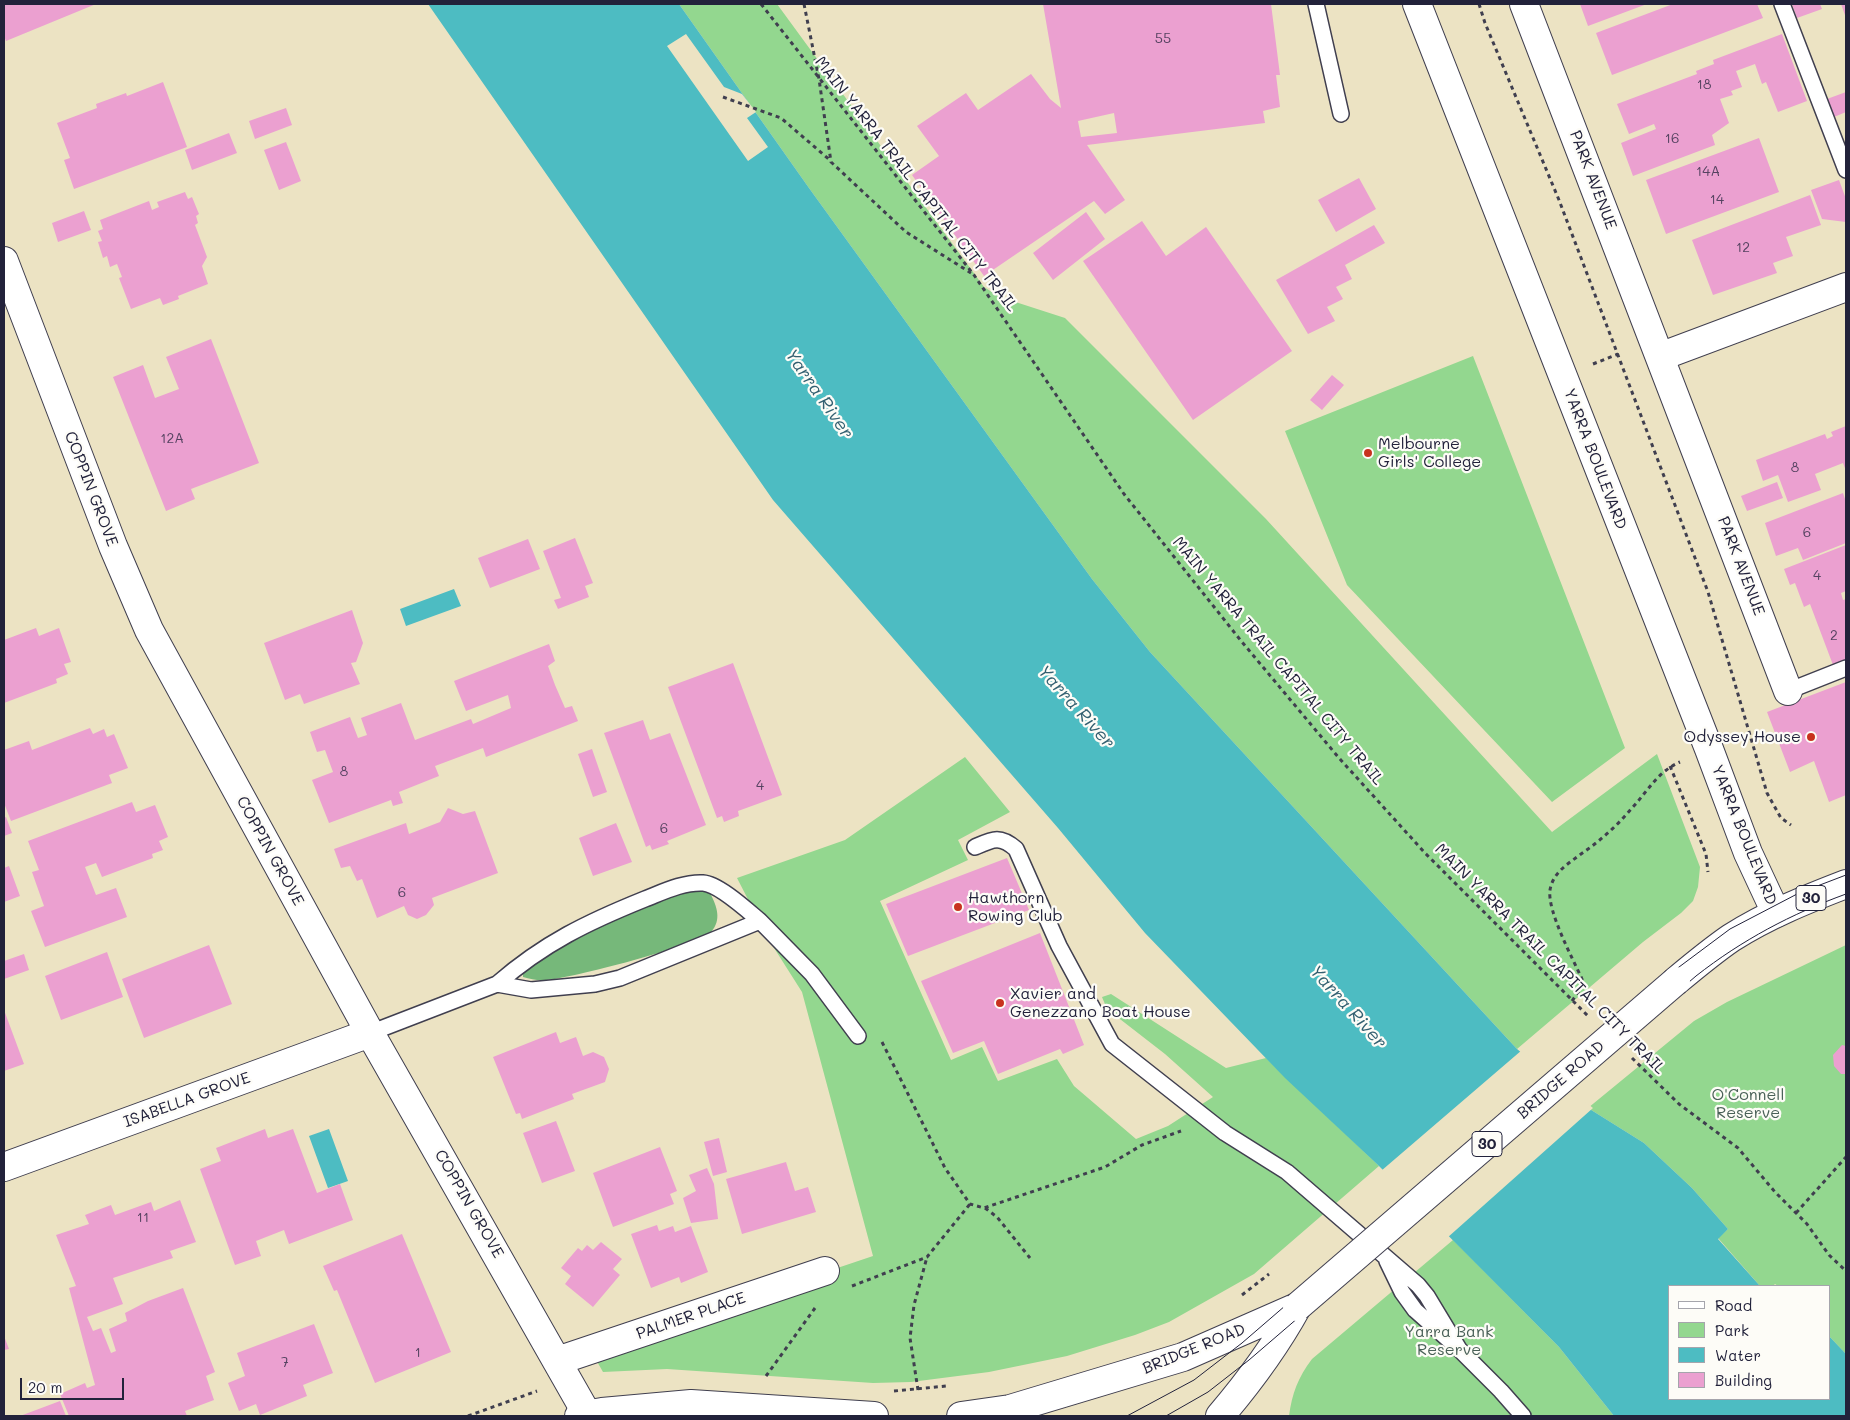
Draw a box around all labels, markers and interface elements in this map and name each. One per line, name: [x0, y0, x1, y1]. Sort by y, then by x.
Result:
house number: 55: [1155, 31, 1171, 47]
street label: MAIN YARRA TRAIL CAPITAL CITY TRAIL: [810, 53, 1022, 315]
house number: 18: [1697, 77, 1711, 93]
street label: PARK AVENUE: [1565, 128, 1621, 232]
house number: 16: [1665, 131, 1679, 147]
house number: 14A: [1696, 164, 1720, 180]
house number: 14: [1710, 192, 1724, 208]
house number: 12: [1736, 240, 1750, 256]
water label: Yarra River: [780, 345, 858, 443]
street label: YARRA BOULEVARD: [1559, 386, 1631, 532]
street label: COPPIN GROVE: [60, 429, 122, 549]
house number: 12A: [160, 431, 184, 447]
place label: Melbourne Girls' College: [1378, 434, 1481, 472]
marker: Melbourne Girls' College: [1362, 447, 1374, 459]
house number: 8: [1791, 460, 1799, 476]
street label: PARK AVENUE: [1713, 514, 1769, 618]
house number: 6: [1803, 525, 1811, 541]
street label: MAIN YARRA TRAIL CAPITAL CITY TRAIL: [1168, 533, 1388, 789]
house number: 4: [1813, 568, 1821, 584]
house number: 2: [1830, 628, 1838, 644]
water label: Yarra River: [1033, 661, 1119, 753]
place label: Odyssey House: [1684, 727, 1801, 747]
marker: Odyssey House: [1805, 731, 1817, 743]
street label: YARRA BOULEVARD: [1707, 762, 1781, 908]
house number: 8: [340, 764, 348, 780]
house number: 4: [756, 778, 764, 794]
street label: COPPIN GROVE: [232, 793, 308, 909]
house number: 6: [660, 821, 668, 837]
street label: MAIN YARRA TRAIL CAPITAL CITY TRAIL: [1431, 840, 1669, 1078]
house number: 6: [398, 885, 406, 901]
road number: 30: [1796, 886, 1826, 910]
place label: Hawthorn Rowing Club: [968, 888, 1063, 926]
marker: Hawthorn Rowing Club: [952, 901, 964, 913]
water label: Yarra River: [1305, 961, 1391, 1053]
place label: Xavier and Genezzano Boat House: [1010, 984, 1191, 1022]
marker: Xavier and Genezzano Boat House: [994, 997, 1006, 1009]
street label: BRIDGE ROAD: [1513, 1037, 1609, 1123]
street label: ISABELLA GROVE: [121, 1068, 253, 1132]
park label: O'Connell Reserve: [1712, 1085, 1784, 1123]
road number: 30: [1472, 1132, 1502, 1156]
street label: COPPIN GROVE: [430, 1146, 508, 1262]
house number: 11: [137, 1210, 149, 1226]
legend: [1668, 1285, 1830, 1400]
street label: PALMER PLACE: [634, 1288, 748, 1344]
text: Road: [1715, 1295, 1752, 1315]
street label: BRIDGE ROAD: [1140, 1320, 1248, 1378]
text: Park: [1715, 1320, 1749, 1340]
park label: Yarra Bank Reserve: [1405, 1322, 1493, 1360]
house number: 1: [415, 1345, 421, 1361]
text: Water: [1715, 1345, 1761, 1365]
house number: 7: [281, 1355, 289, 1371]
scale bar: [22, 1368, 126, 1400]
text: Building: [1715, 1370, 1772, 1390]
text: 20 m: [28, 1377, 62, 1397]

